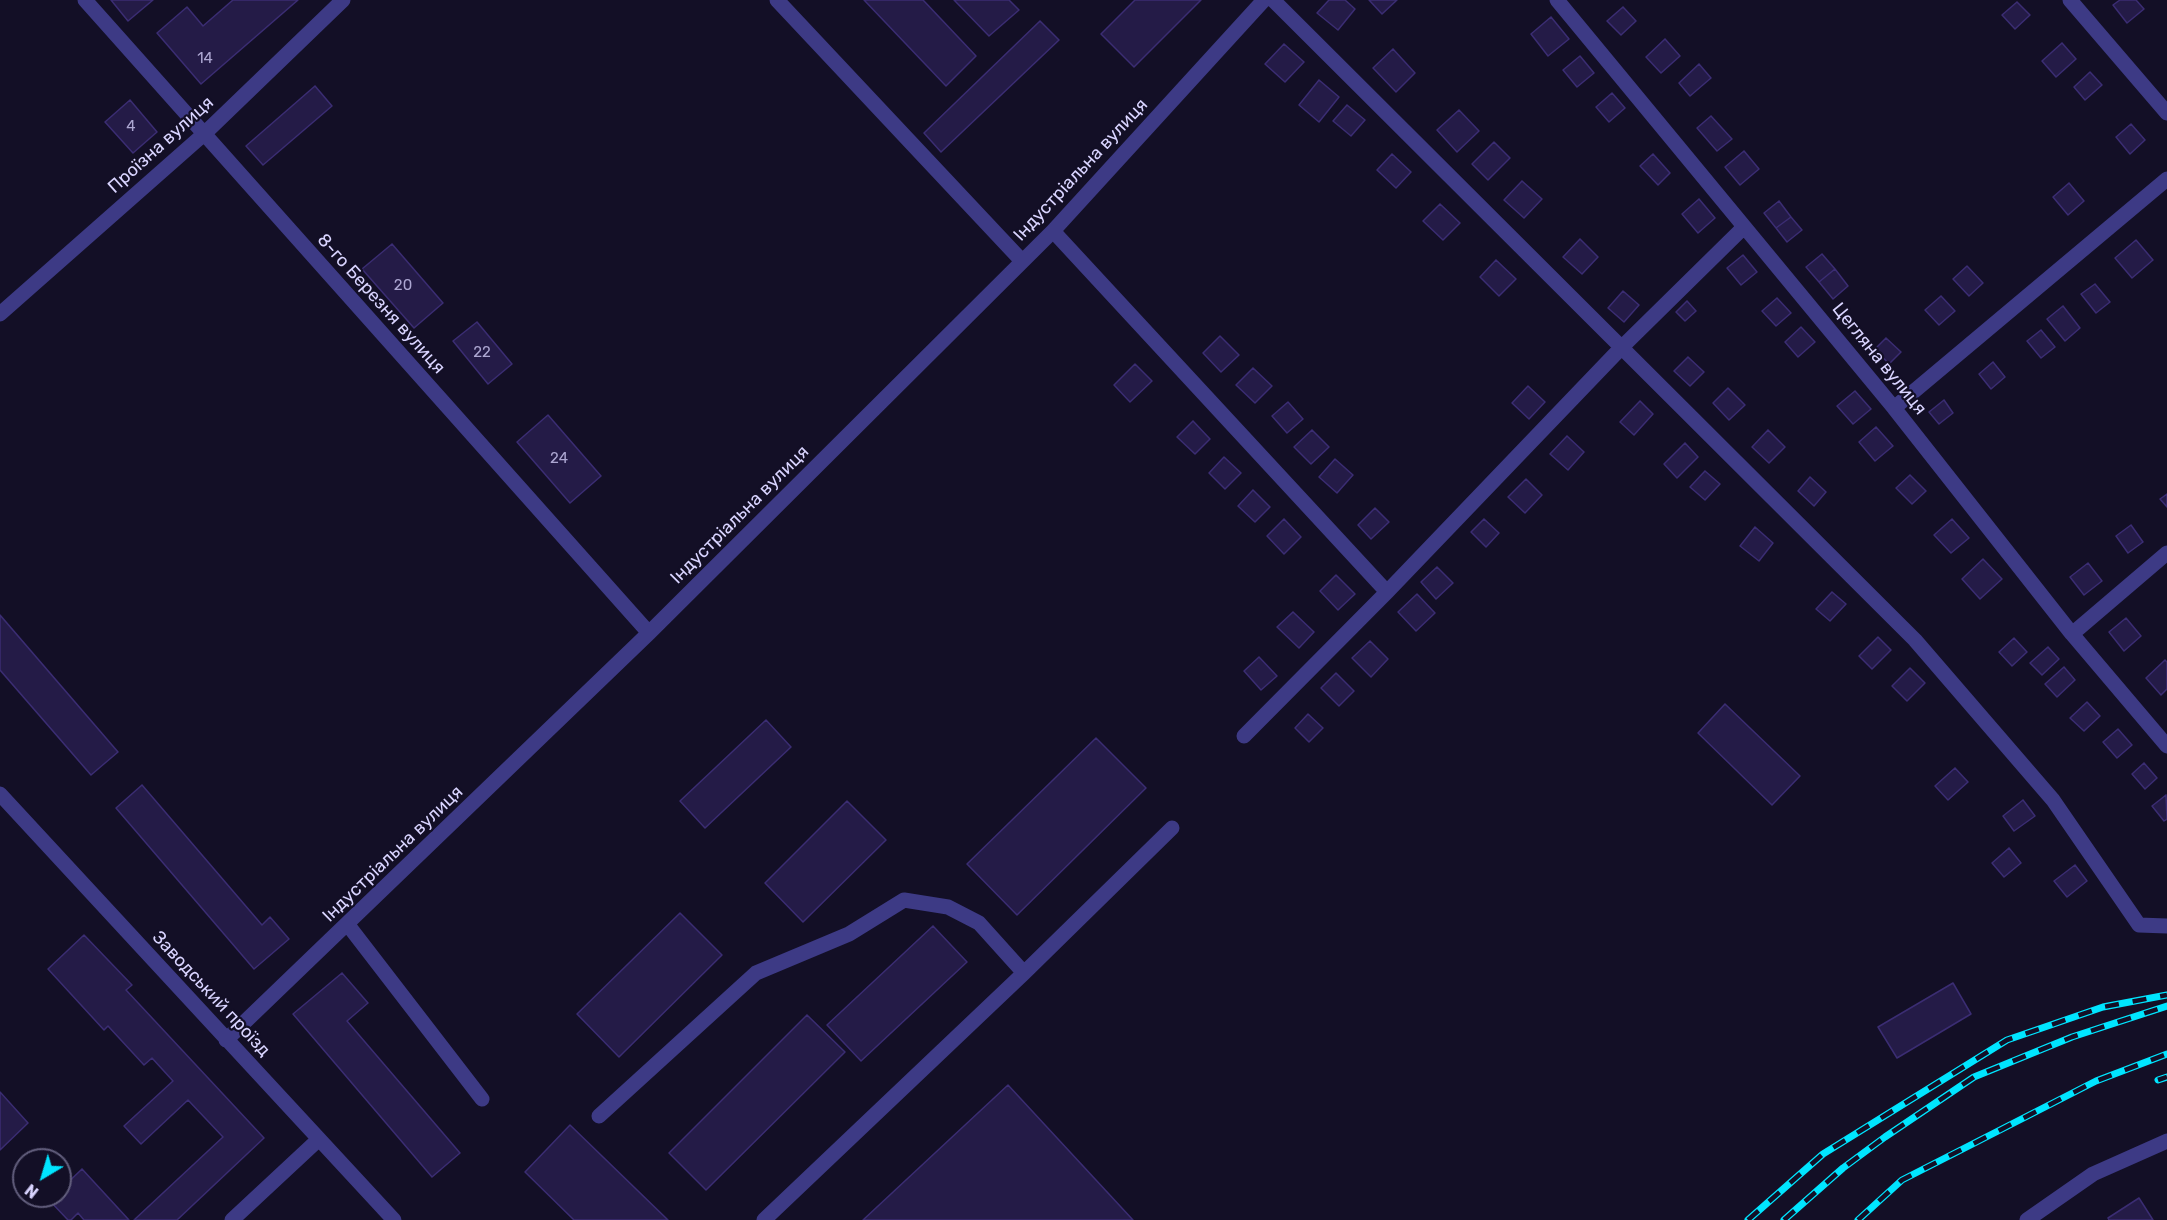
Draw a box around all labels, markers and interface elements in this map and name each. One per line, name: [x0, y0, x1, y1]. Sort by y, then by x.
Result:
house number: 14: [197, 50, 213, 68]
street label: Проїзна вулиця: [104, 92, 218, 198]
street label: Індустріальна вулиця: [1009, 94, 1153, 246]
house number: 4: [126, 118, 136, 136]
street label: 8-го Березня вулиця: [312, 230, 450, 378]
house number: 20: [394, 277, 412, 295]
street label: Цегляна вулиця: [1827, 299, 1931, 419]
house number: 22: [473, 344, 491, 362]
street label: Індустріальна вулиця: [666, 441, 814, 589]
house number: 24: [550, 450, 568, 468]
street label: Індустріальна вулиця: [318, 781, 468, 927]
street label: Заводський проїзд: [147, 927, 275, 1061]
north arrow: [12, 1148, 72, 1208]
text: N: [21, 1180, 42, 1202]

